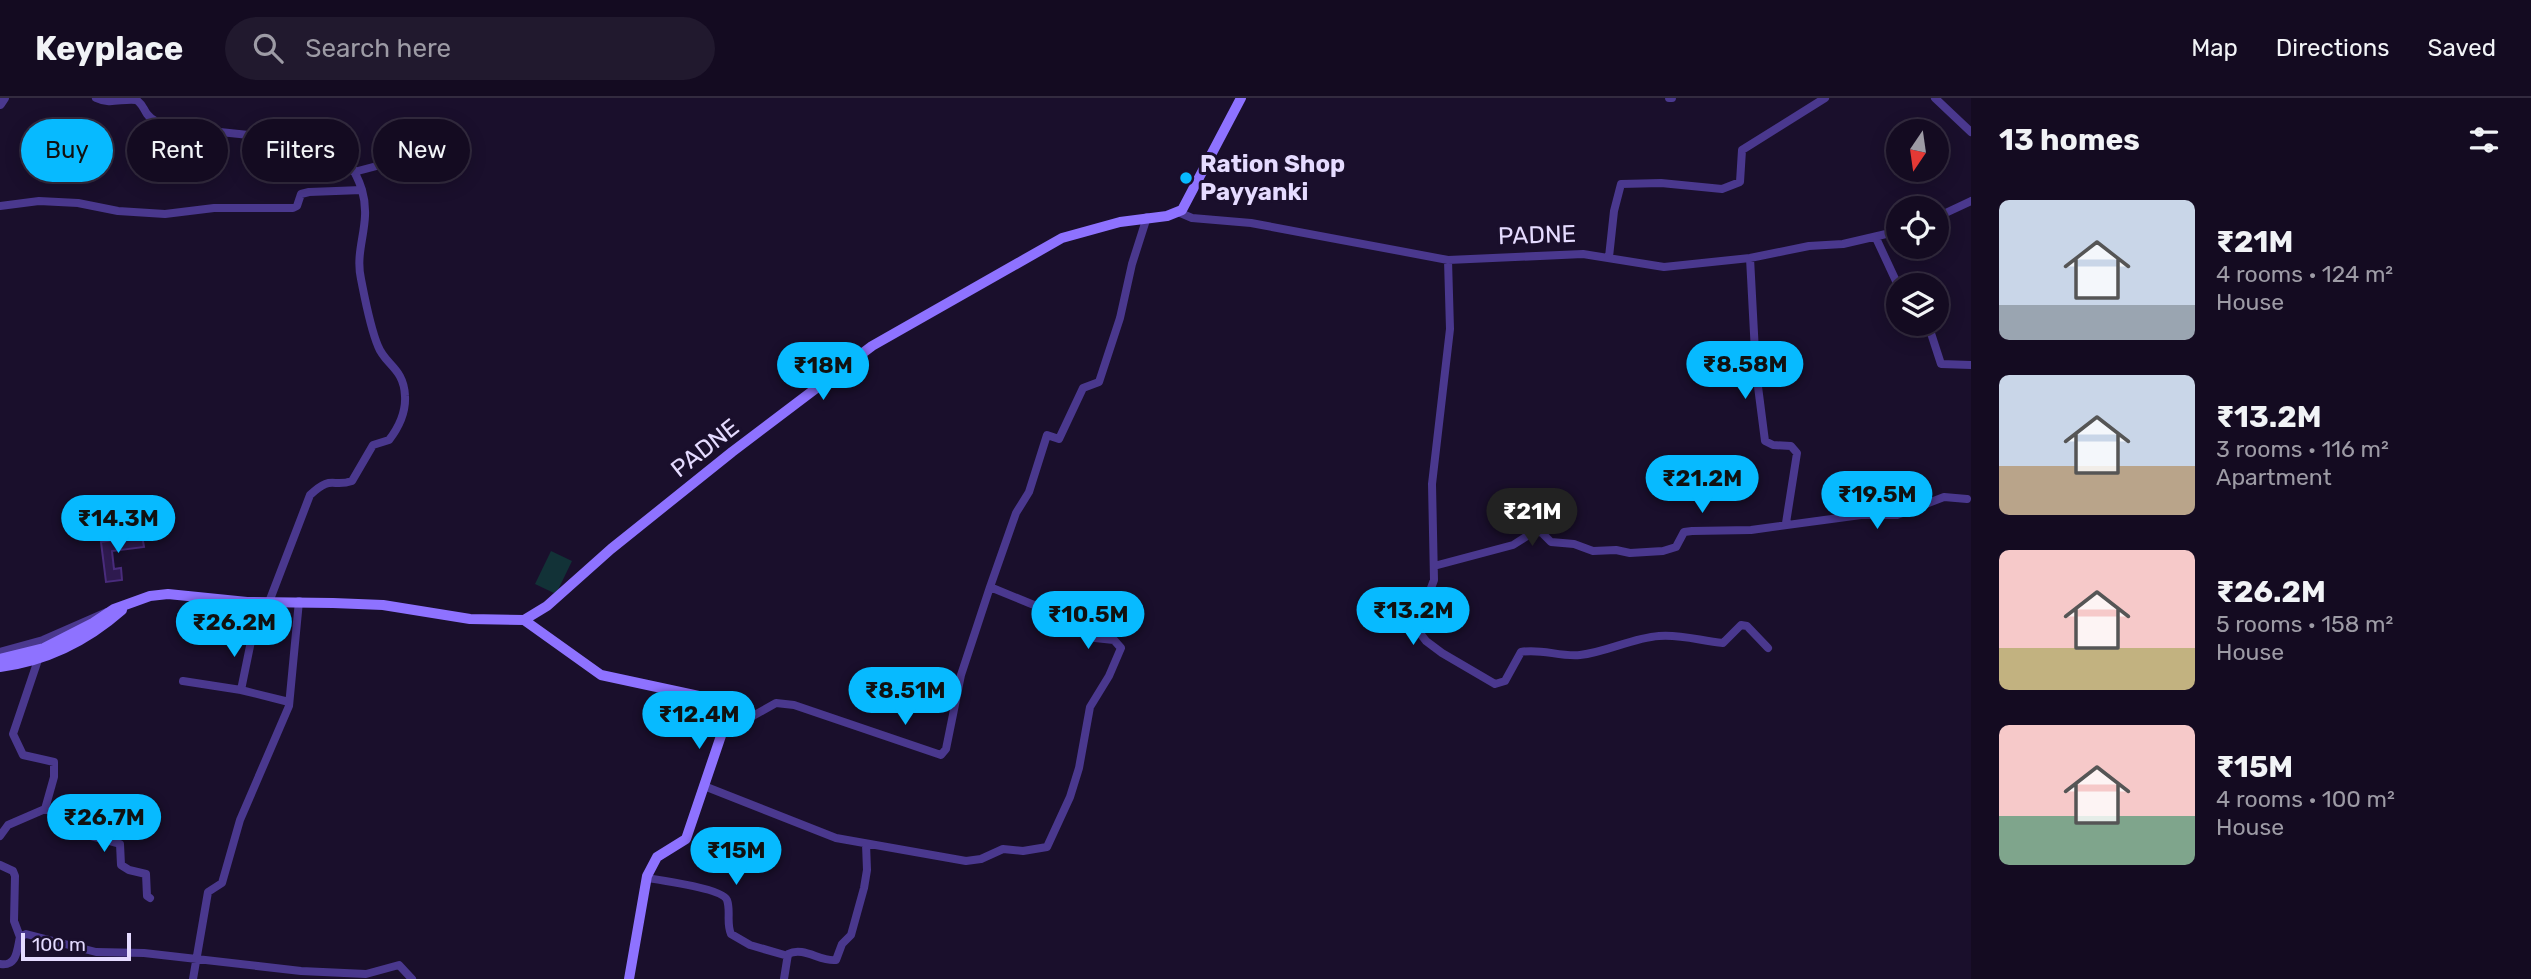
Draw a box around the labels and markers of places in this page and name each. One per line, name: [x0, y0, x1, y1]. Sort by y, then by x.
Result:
place label: Ration Shop Payyanki: [1200, 150, 1345, 206]
marker: Ration Shop Payyanki: [1178, 170, 1194, 186]
pin: ₹18M: [782, 342, 864, 402]
pin: ₹8.58M: [1688, 342, 1802, 401]
pin: ₹21.2M: [1645, 456, 1759, 515]
pin: ₹19.5M: [1820, 472, 1934, 531]
pin: ₹21M: [1491, 489, 1573, 548]
pin: ₹14.3M: [61, 496, 175, 555]
pin: ₹13.2M: [1356, 588, 1470, 647]
pin: ₹10.5M: [1031, 592, 1145, 651]
pin: ₹26.2M: [177, 600, 291, 659]
pin: ₹8.51M: [848, 668, 962, 727]
pin: ₹12.4M: [642, 692, 756, 751]
pin: ₹26.7M: [47, 794, 161, 854]
pin: ₹15M: [695, 828, 777, 887]

